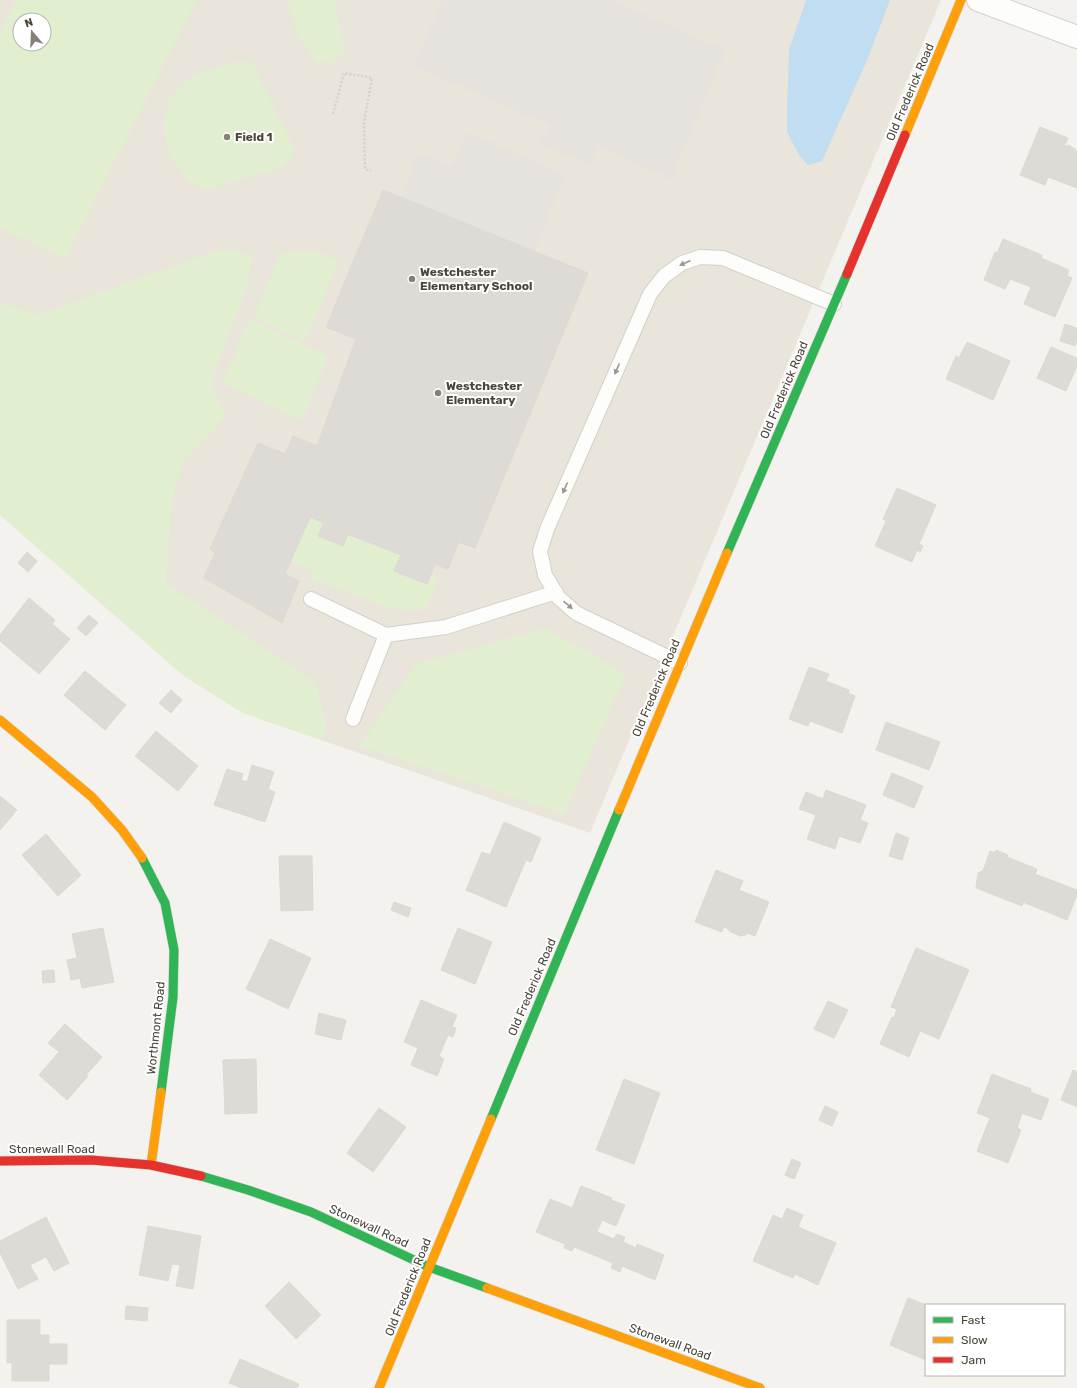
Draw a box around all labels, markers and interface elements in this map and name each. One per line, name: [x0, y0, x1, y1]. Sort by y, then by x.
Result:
north arrow: [12, 12, 52, 52]
text: N: [23, 16, 35, 30]
street label: Old Frederick Road: [883, 41, 937, 143]
place label: Field 1: [235, 130, 273, 144]
marker: Field 1: [222, 132, 232, 142]
one-way arrow: [679, 260, 691, 266]
place label: Westchester Elementary School: [420, 265, 532, 293]
marker: Westchester Elementary School: [407, 274, 417, 284]
street label: Old Frederick Road: [757, 339, 811, 441]
one-way arrow: [613, 363, 620, 375]
place label: Westchester Elementary: [446, 379, 522, 407]
marker: Westchester Elementary: [433, 388, 443, 398]
one-way arrow: [562, 483, 568, 494]
one-way arrow: [563, 600, 572, 609]
street label: Old Frederick Road: [629, 637, 683, 739]
street label: Old Frederick Road: [505, 936, 559, 1038]
street label: Worthmont Road: [144, 981, 168, 1075]
street label: Stonewall Road: [9, 1142, 95, 1156]
street label: Stonewall Road: [327, 1201, 411, 1251]
street label: Old Frederick Road: [382, 1236, 434, 1338]
legend: [925, 1304, 1065, 1376]
text: Fast: [961, 1313, 985, 1327]
street label: Stonewall Road: [627, 1321, 713, 1363]
text: Slow: [961, 1333, 988, 1347]
text: Jam: [961, 1353, 986, 1367]

